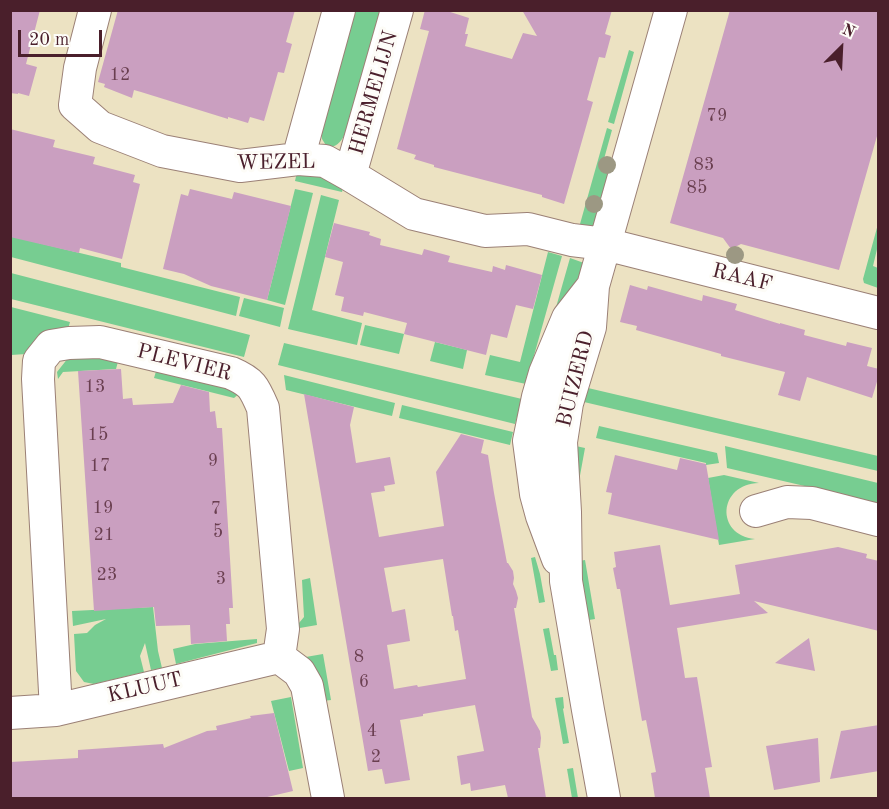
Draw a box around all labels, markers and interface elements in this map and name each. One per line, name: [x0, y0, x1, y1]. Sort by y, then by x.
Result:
scale bar: [21, 18, 105, 56]
north arrow: [811, 18, 871, 78]
text: N: [839, 22, 857, 41]
street label: HERMELIJN: [344, 28, 404, 158]
text: 20 m: [29, 31, 69, 49]
house number: 12: [110, 64, 130, 86]
house number: 79: [707, 105, 727, 127]
street label: WEZEL: [236, 150, 316, 176]
house number: 83: [694, 154, 714, 176]
house number: 85: [687, 177, 707, 199]
street label: RAAF: [709, 258, 775, 298]
street label: BUIZERD: [552, 328, 600, 430]
street label: PLEVIER: [134, 339, 234, 387]
house number: 13: [85, 376, 105, 398]
house number: 15: [88, 424, 108, 446]
house number: 9: [208, 450, 218, 472]
house number: 17: [90, 455, 110, 477]
house number: 19: [93, 497, 113, 519]
house number: 7: [211, 498, 221, 520]
house number: 5: [213, 521, 223, 543]
house number: 21: [94, 524, 114, 546]
house number: 23: [97, 564, 117, 586]
house number: 3: [216, 568, 226, 590]
house number: 8: [354, 646, 364, 668]
street label: KLUUT: [105, 667, 185, 709]
house number: 6: [359, 671, 369, 693]
house number: 4: [367, 720, 377, 742]
house number: 2: [371, 746, 381, 768]

